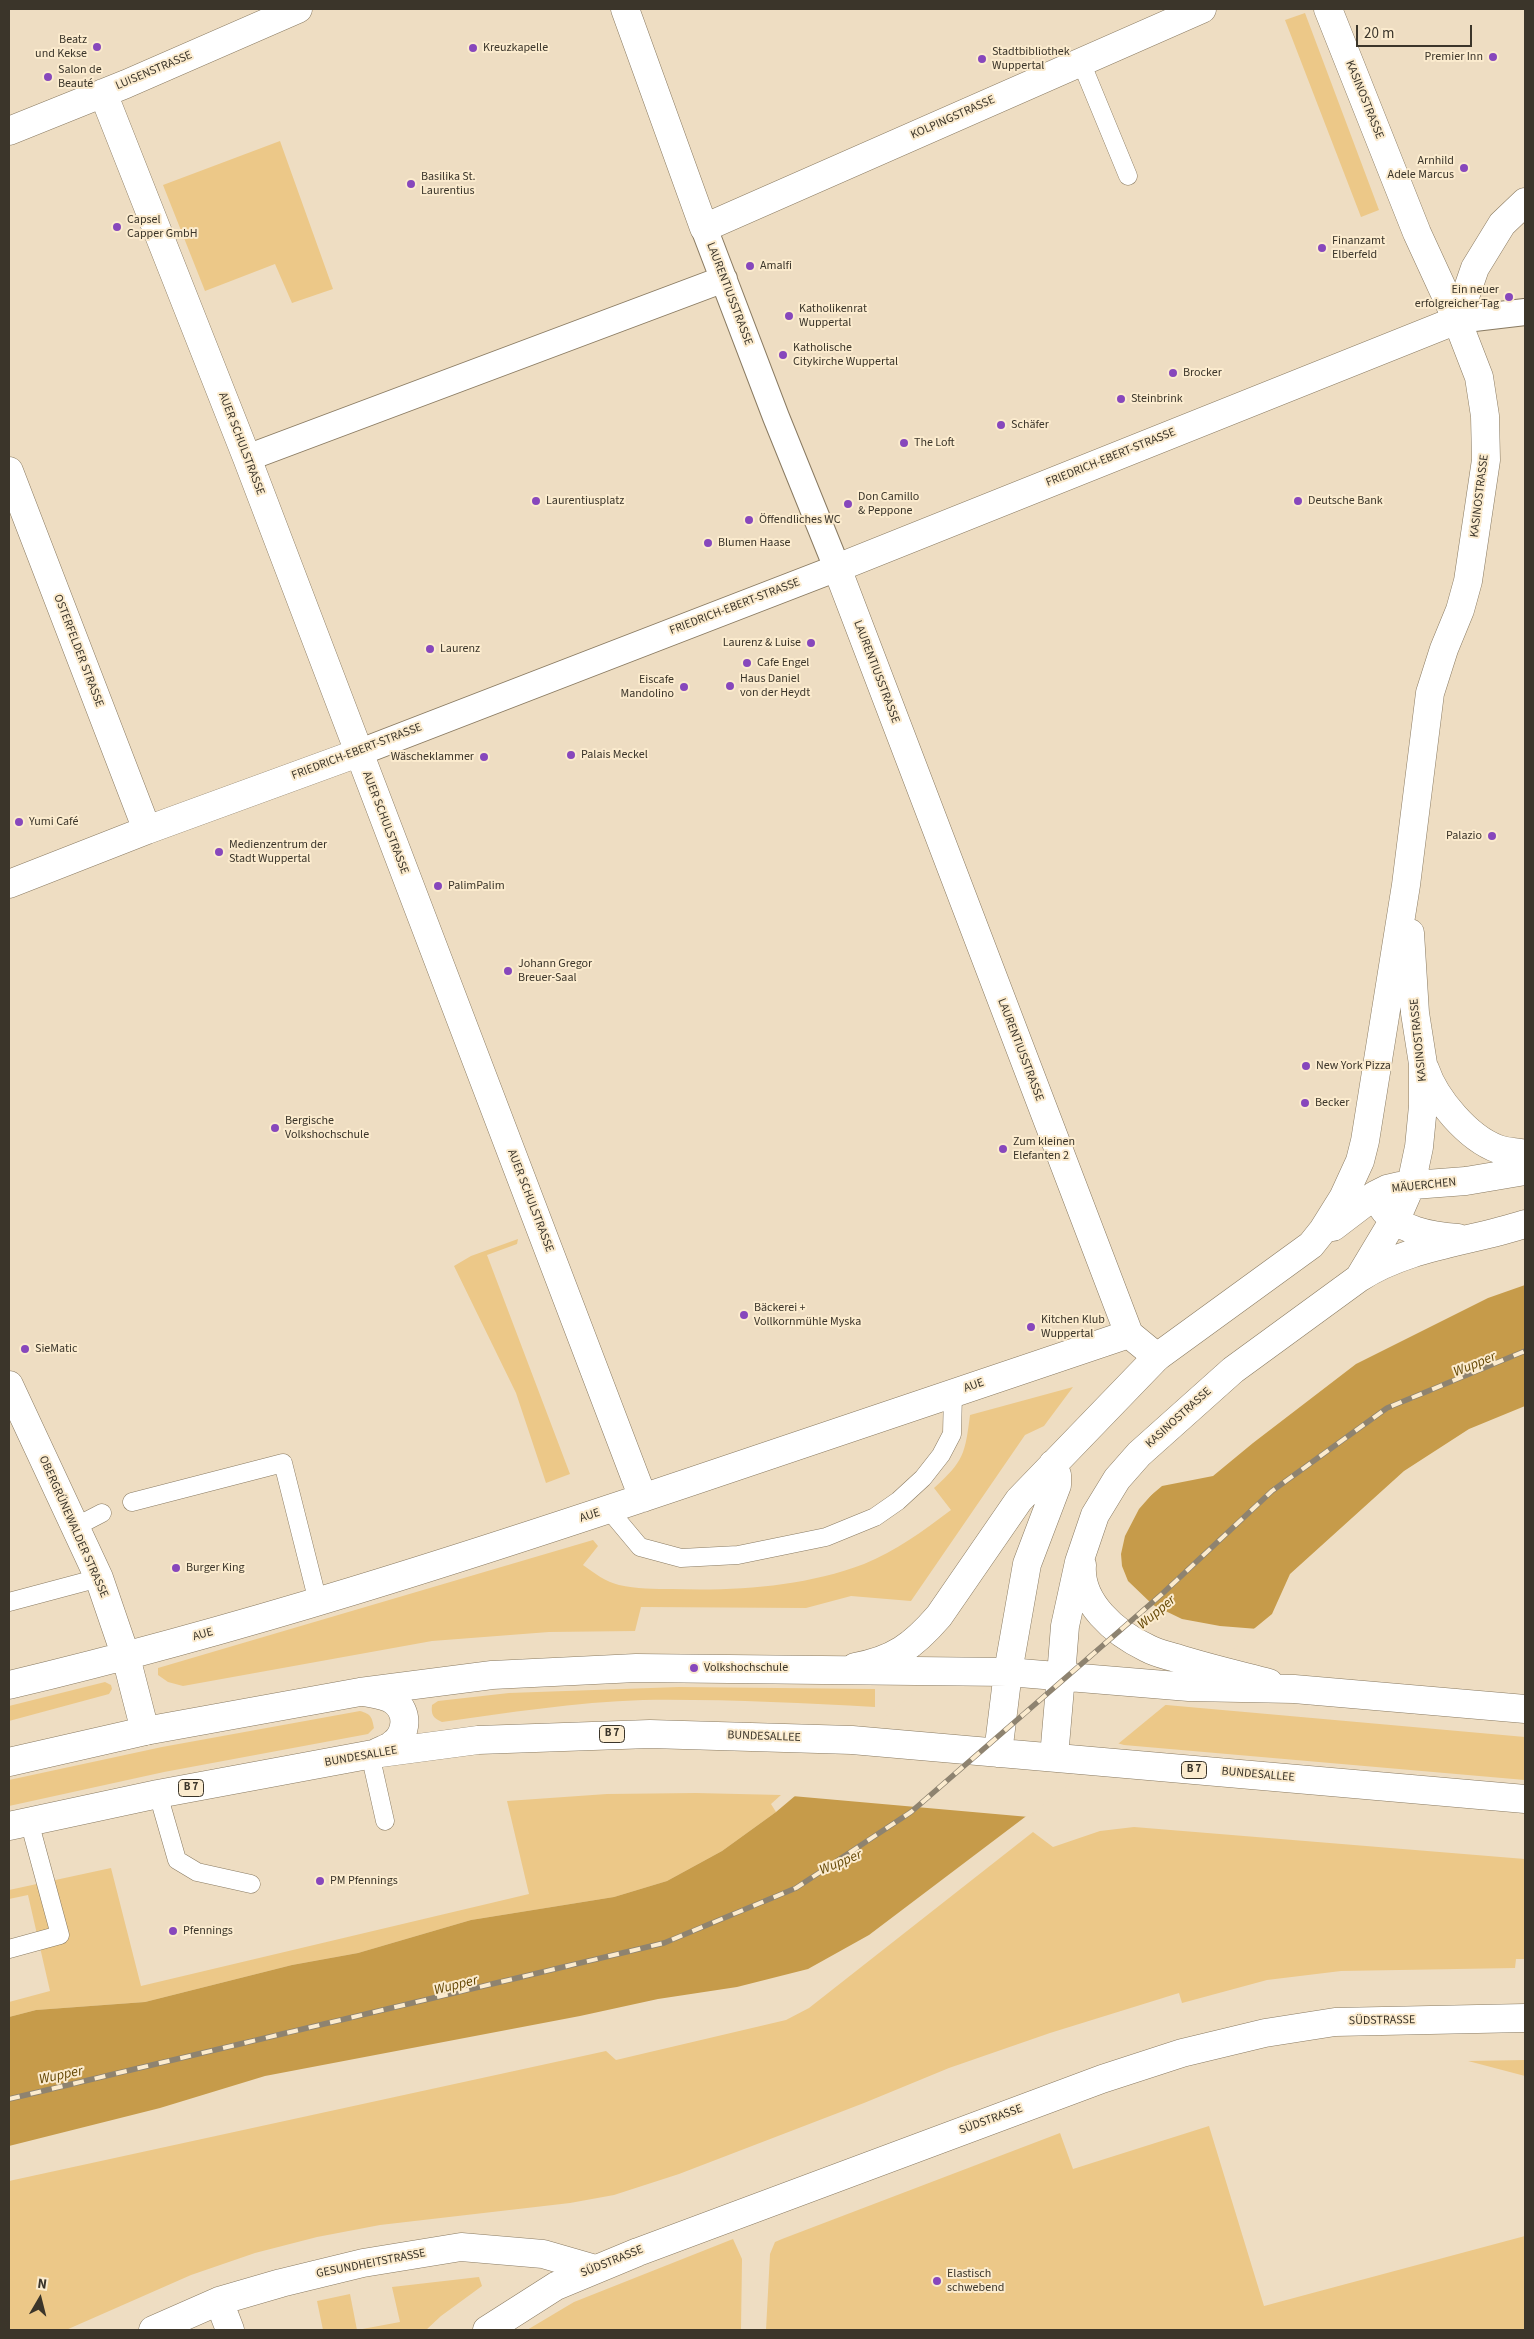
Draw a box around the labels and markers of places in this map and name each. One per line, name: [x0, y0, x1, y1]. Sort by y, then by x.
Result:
place label: Beatz und Kekse: [35, 33, 87, 61]
marker: Beatz und Kekse: [91, 41, 103, 53]
place label: Kreuzkapelle: [483, 41, 548, 55]
marker: Kreuzkapelle: [467, 42, 479, 54]
place label: Stadtbibliothek Wuppertal: [992, 45, 1070, 73]
place label: Premier Inn: [1425, 50, 1483, 64]
marker: Premier Inn: [1487, 51, 1499, 63]
marker: Stadtbibliothek Wuppertal: [976, 53, 988, 65]
place label: Salon de Beauté: [58, 63, 102, 91]
marker: Salon de Beauté: [42, 71, 54, 83]
place label: Arnhild Adele Marcus: [1388, 154, 1454, 182]
marker: Arnhild Adele Marcus: [1458, 162, 1470, 174]
place label: Basilika St. Laurentius: [421, 170, 476, 198]
marker: Basilika St. Laurentius: [405, 178, 417, 190]
place label: Capsel Capper GmbH: [127, 213, 198, 241]
marker: Capsel Capper GmbH: [111, 221, 123, 233]
place label: Finanzamt Elberfeld: [1332, 234, 1385, 262]
marker: Finanzamt Elberfeld: [1316, 242, 1328, 254]
place label: Amalfi: [760, 259, 792, 273]
marker: Amalfi: [744, 260, 756, 272]
place label: Ein neuer erfolgreicher Tag: [1415, 283, 1499, 311]
marker: Ein neuer erfolgreicher Tag: [1503, 291, 1515, 303]
place label: Katholikenrat Wuppertal: [799, 302, 867, 330]
marker: Katholikenrat Wuppertal: [783, 310, 795, 322]
place label: Katholische Citykirche Wuppertal: [793, 341, 898, 369]
marker: Katholische Citykirche Wuppertal: [777, 349, 789, 361]
place label: Brocker: [1183, 366, 1222, 380]
marker: Brocker: [1167, 367, 1179, 379]
place label: Steinbrink: [1131, 392, 1183, 406]
marker: Steinbrink: [1115, 393, 1127, 405]
place label: Schäfer: [1011, 418, 1049, 432]
marker: Schäfer: [995, 419, 1007, 431]
place label: The Loft: [914, 436, 955, 450]
marker: The Loft: [898, 437, 910, 449]
place label: Don Camillo & Peppone: [858, 490, 919, 518]
place label: Laurentiusplatz: [546, 494, 624, 508]
place label: Deutsche Bank: [1308, 494, 1383, 508]
marker: Laurentiusplatz: [530, 495, 542, 507]
marker: Deutsche Bank: [1292, 495, 1304, 507]
marker: Don Camillo & Peppone: [842, 498, 854, 510]
place label: Öffendliches WC: [759, 513, 841, 527]
marker: Öffendliches WC: [743, 514, 755, 526]
place label: Blumen Haase: [718, 536, 790, 550]
marker: Blumen Haase: [702, 537, 714, 549]
place label: Laurenz & Luise: [723, 636, 801, 650]
marker: Laurenz & Luise: [805, 637, 817, 649]
place label: Laurenz: [440, 642, 480, 656]
marker: Laurenz: [424, 643, 436, 655]
place label: Cafe Engel: [757, 656, 809, 670]
marker: Cafe Engel: [741, 657, 753, 669]
place label: Haus Daniel von der Heydt: [740, 672, 810, 700]
place label: Eiscafe Mandolino: [620, 673, 674, 701]
marker: Haus Daniel von der Heydt: [724, 680, 736, 692]
marker: Eiscafe Mandolino: [678, 681, 690, 693]
place label: Palais Meckel: [581, 748, 648, 762]
marker: Palais Meckel: [565, 749, 577, 761]
place label: Wäscheklammer: [391, 750, 474, 764]
marker: Wäscheklammer: [478, 751, 490, 763]
place label: Yumi Café: [29, 815, 78, 829]
marker: Yumi Café: [13, 816, 25, 828]
place label: Palazio: [1446, 829, 1482, 843]
marker: Palazio: [1486, 830, 1498, 842]
place label: Medienzentrum der Stadt Wuppertal: [229, 838, 327, 866]
marker: Medienzentrum der Stadt Wuppertal: [213, 846, 225, 858]
place label: PalimPalim: [448, 879, 505, 893]
marker: PalimPalim: [432, 880, 444, 892]
place label: Johann Gregor Breuer-Saal: [518, 957, 592, 985]
marker: Johann Gregor Breuer-Saal: [502, 965, 514, 977]
place label: New York Pizza: [1316, 1059, 1391, 1073]
marker: New York Pizza: [1300, 1060, 1312, 1072]
place label: Becker: [1315, 1096, 1349, 1110]
marker: Becker: [1299, 1097, 1311, 1109]
place label: Bergische Volkshochschule: [285, 1114, 369, 1142]
marker: Bergische Volkshochschule: [269, 1122, 281, 1134]
place label: Zum kleinen Elefanten 2: [1013, 1135, 1075, 1163]
marker: Zum kleinen Elefanten 2: [997, 1143, 1009, 1155]
place label: Bäckerei + Vollkornmühle Myska: [754, 1301, 861, 1329]
marker: Bäckerei + Vollkornmühle Myska: [738, 1309, 750, 1321]
place label: Kitchen Klub Wuppertal: [1041, 1313, 1105, 1341]
marker: Kitchen Klub Wuppertal: [1025, 1321, 1037, 1333]
place label: SieMatic: [35, 1342, 77, 1356]
marker: SieMatic: [19, 1343, 31, 1355]
place label: Burger King: [186, 1561, 245, 1575]
marker: Burger King: [170, 1562, 182, 1574]
place label: Volkshochschule: [704, 1661, 788, 1675]
marker: Volkshochschule: [688, 1662, 700, 1674]
place label: PM Pfennings: [330, 1874, 398, 1888]
marker: PM Pfennings: [314, 1875, 326, 1887]
place label: Pfennings: [183, 1924, 233, 1938]
marker: Pfennings: [167, 1925, 179, 1937]
place label: Elastisch schwebend: [947, 2267, 1004, 2295]
marker: Elastisch schwebend: [931, 2275, 943, 2287]

